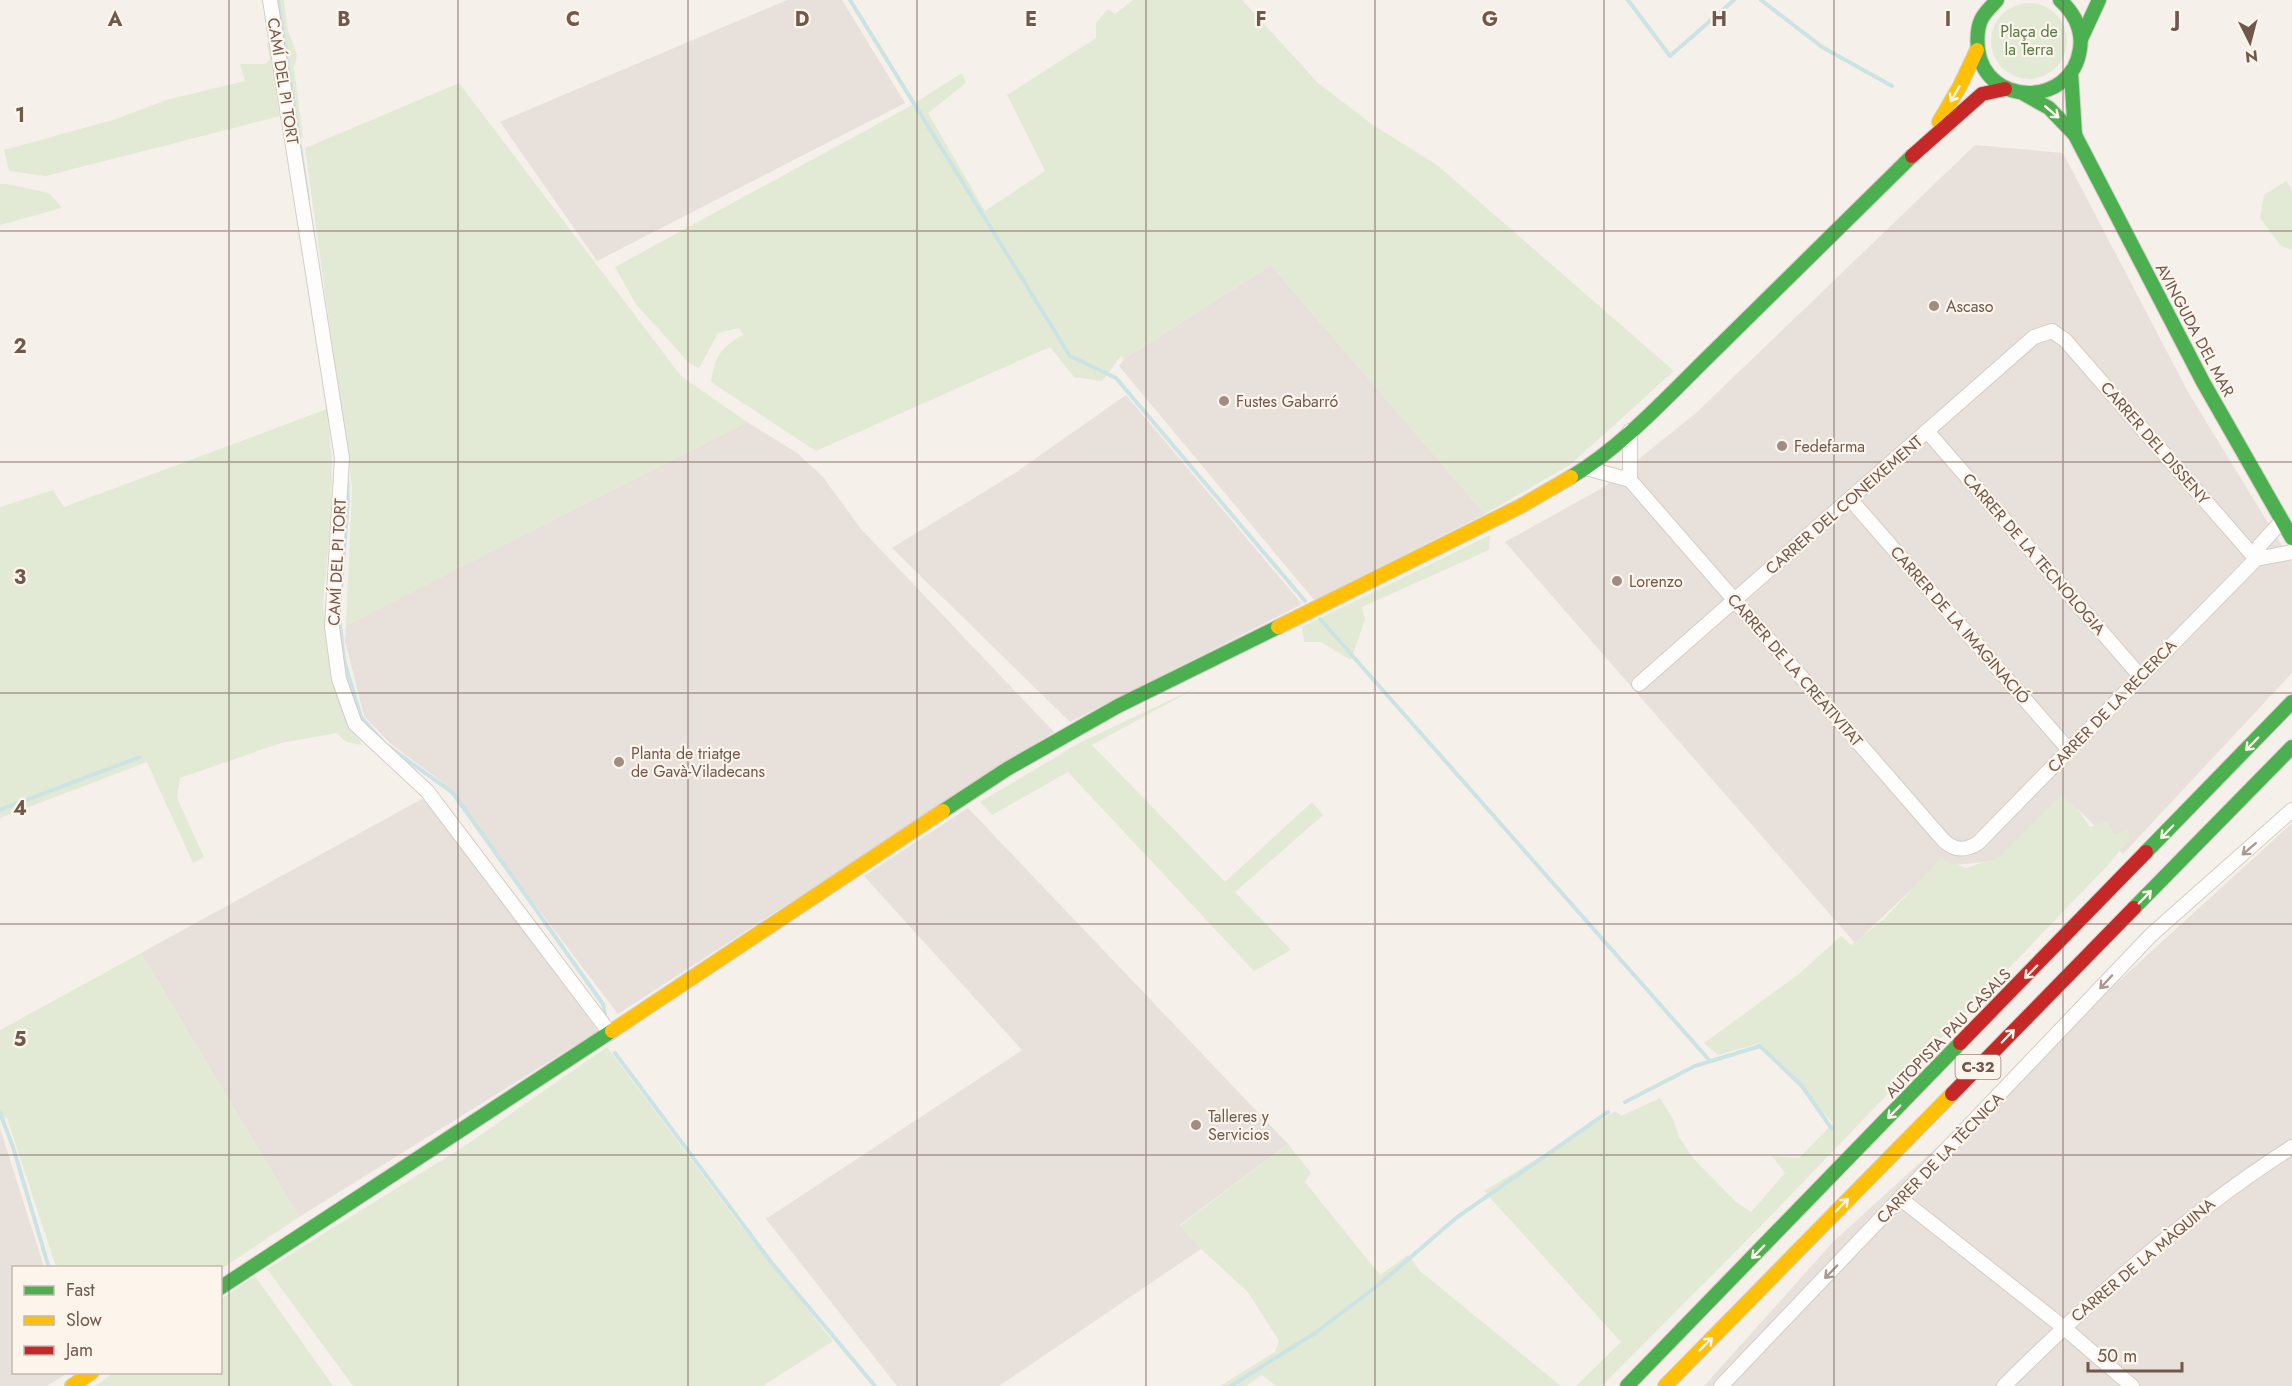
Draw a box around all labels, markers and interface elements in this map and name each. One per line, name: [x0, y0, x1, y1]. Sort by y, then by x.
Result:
text: A: [107, 5, 123, 34]
text: B: [337, 5, 351, 34]
text: C: [566, 5, 580, 34]
text: D: [795, 5, 809, 34]
text: E: [1025, 5, 1037, 34]
text: F: [1255, 5, 1267, 34]
text: G: [1482, 5, 1498, 34]
text: H: [1711, 5, 1727, 34]
text: I: [1945, 5, 1951, 34]
text: J: [2170, 5, 2180, 34]
north arrow: [2220, 12, 2280, 72]
street label: CAMÍ DEL PI TORT: [262, 16, 304, 146]
park label: Plaça de la Terra: [2000, 20, 2058, 61]
text: N: [2244, 44, 2259, 69]
one-way arrow: [1949, 85, 1961, 102]
text: 1: [15, 101, 25, 130]
one-way arrow: [2044, 105, 2060, 118]
street label: AVINGUDA DEL MAR: [2150, 259, 2240, 401]
place label: Ascaso: [1946, 295, 1994, 318]
marker: Ascaso: [1927, 299, 1941, 313]
text: 2: [13, 332, 27, 361]
street label: CARRER DEL DISSENY: [2095, 377, 2215, 509]
place label: Fustes Gabarró: [1236, 390, 1339, 413]
marker: Fustes Gabarró: [1217, 394, 1231, 408]
street label: CARRER DEL CONEIXEMENT: [1760, 430, 1928, 580]
place label: Fedefarma: [1794, 435, 1865, 458]
marker: Fedefarma: [1775, 439, 1789, 453]
street label: CARRER DE LA TECNOLOGIA: [1957, 468, 2111, 640]
street label: CAMÍ DEL PI TORT: [322, 497, 352, 626]
street label: CARRER DE LA IMAGINACIÓ: [1885, 541, 2035, 709]
text: 3: [14, 563, 26, 592]
place label: Lorenzo: [1629, 570, 1683, 593]
marker: Lorenzo: [1610, 574, 1624, 588]
street label: CARRER DE LA CREATIVITAT: [1722, 588, 1868, 752]
street label: CARRER DE LA RECERCA: [2042, 634, 2182, 778]
one-way arrow: [2244, 737, 2259, 752]
place label: Planta de triatge de Gavà-Viladecans: [631, 742, 765, 783]
marker: Planta de triatge de Gavà-Viladecans: [612, 755, 626, 769]
text: 4: [13, 794, 27, 823]
one-way arrow: [2159, 825, 2174, 840]
one-way arrow: [2241, 842, 2256, 856]
one-way arrow: [2138, 889, 2152, 904]
street label: AUTOPISTA PAU CASALS: [1880, 963, 2016, 1103]
one-way arrow: [2023, 965, 2038, 980]
one-way arrow: [2099, 975, 2114, 990]
text: 5: [14, 1025, 27, 1054]
one-way arrow: [2001, 1028, 2016, 1043]
road number: C-32: [1956, 1055, 2000, 1079]
street label: CARRER DE LA TÈCNICA: [1871, 1087, 2009, 1229]
one-way arrow: [1887, 1104, 1902, 1119]
place label: Talleres y Servicios: [1208, 1105, 1270, 1146]
marker: Talleres y Servicios: [1189, 1118, 1203, 1132]
street label: CARRER DE LA MÀQUINA: [2066, 1192, 2220, 1327]
one-way arrow: [1835, 1198, 1850, 1213]
one-way arrow: [1751, 1244, 1766, 1259]
one-way arrow: [1824, 1264, 1838, 1279]
legend: [12, 1266, 222, 1374]
text: Fast: [66, 1277, 95, 1303]
text: Slow: [66, 1307, 103, 1333]
scale bar: [2088, 1335, 2182, 1373]
text: Jam: [64, 1337, 93, 1363]
one-way arrow: [1699, 1337, 1713, 1352]
text: 50 m: [2097, 1343, 2137, 1369]

